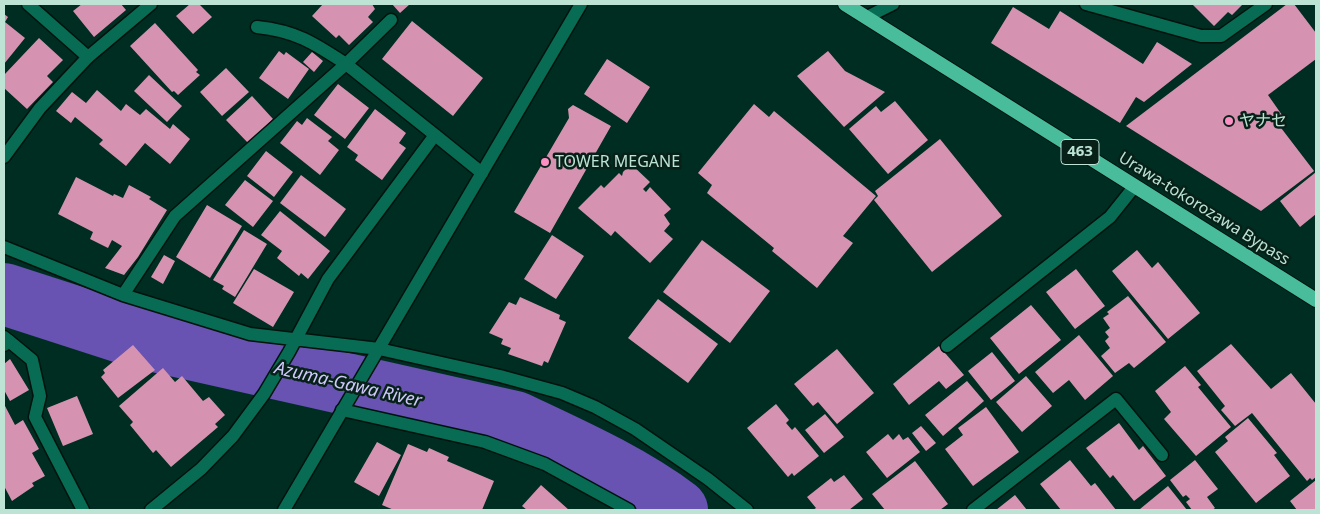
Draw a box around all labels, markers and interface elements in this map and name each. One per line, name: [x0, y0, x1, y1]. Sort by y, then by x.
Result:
place label: ヤナセ: [1239, 111, 1287, 131]
marker: ヤナセ: [1223, 115, 1235, 127]
road number: 463: [1061, 140, 1099, 164]
street label: Urawa-tokorozawa Bypass: [1115, 148, 1293, 270]
place label: TOWER MEGANE: [555, 152, 680, 172]
marker: TOWER MEGANE: [539, 156, 551, 168]
water label: Azuma-Gawa River: [272, 358, 424, 412]

